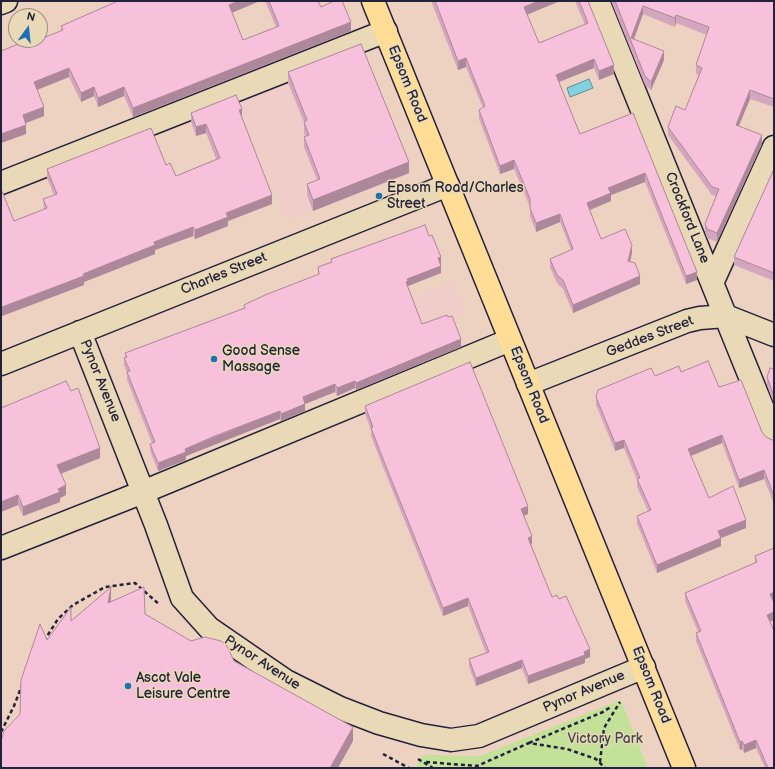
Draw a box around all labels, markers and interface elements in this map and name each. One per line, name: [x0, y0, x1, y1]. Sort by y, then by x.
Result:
north arrow: [8, 8, 48, 48]
text: N: [25, 10, 37, 24]
street label: Epsom Road: [384, 43, 430, 125]
street label: Crockford Lane: [661, 170, 713, 266]
place label: Epsom Road/Charles Street: [387, 180, 524, 212]
marker: Epsom Road/Charles Street: [374, 191, 384, 201]
street label: Charles Street: [179, 249, 269, 299]
street label: Geddes Street: [604, 313, 696, 361]
street label: Pynor Avenue: [76, 337, 124, 425]
place label: Good Sense Massage: [222, 343, 300, 376]
street label: Epsom Road: [506, 344, 552, 426]
marker: Good Sense Massage: [209, 354, 219, 364]
street label: Pynor Avenue: [221, 632, 303, 694]
street label: Epsom Road: [628, 644, 674, 726]
street label: Pynor Avenue: [541, 667, 627, 717]
place label: Ascot Vale Leisure Centre: [136, 670, 230, 702]
marker: Ascot Vale Leisure Centre: [123, 681, 133, 691]
park label: Victory Park: [567, 731, 643, 747]

